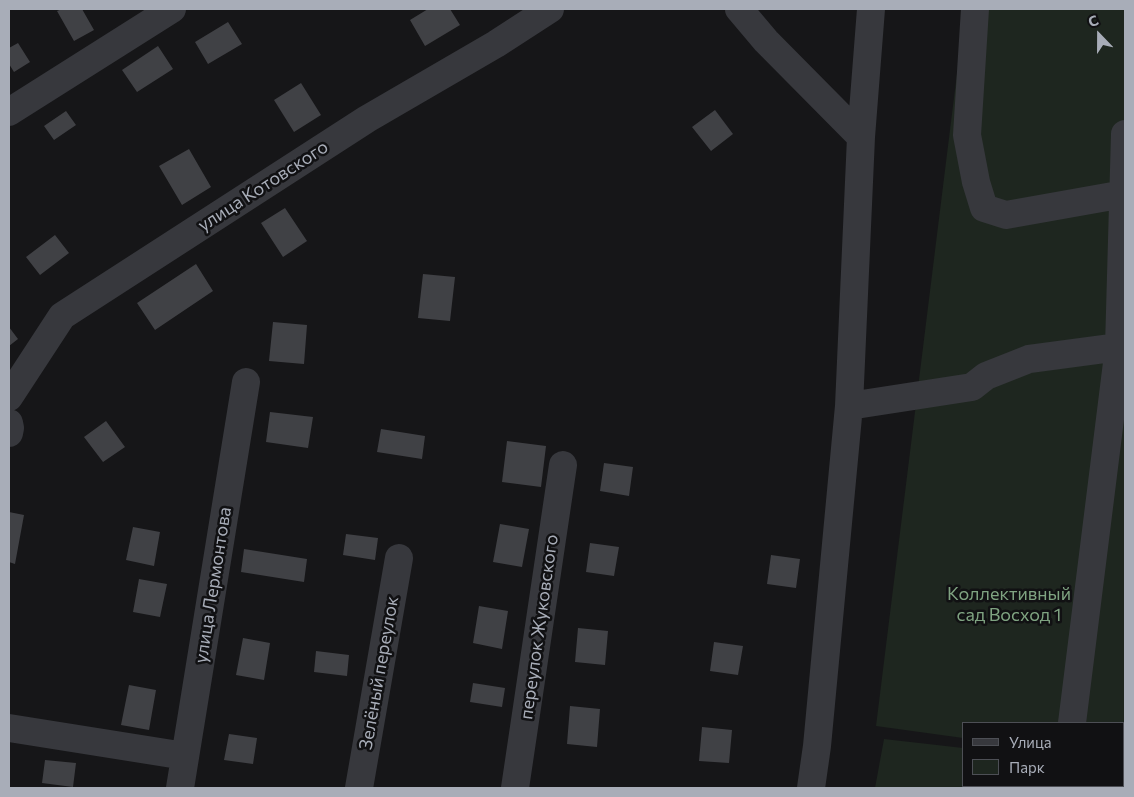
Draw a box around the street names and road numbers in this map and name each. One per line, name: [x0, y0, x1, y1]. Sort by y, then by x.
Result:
street label: улица Котовского: [194, 136, 332, 236]
street label: улица Лермонтова: [190, 505, 236, 665]
street label: переулок Жуковского: [515, 533, 563, 721]
street label: Зелёный переулок: [355, 594, 403, 752]

